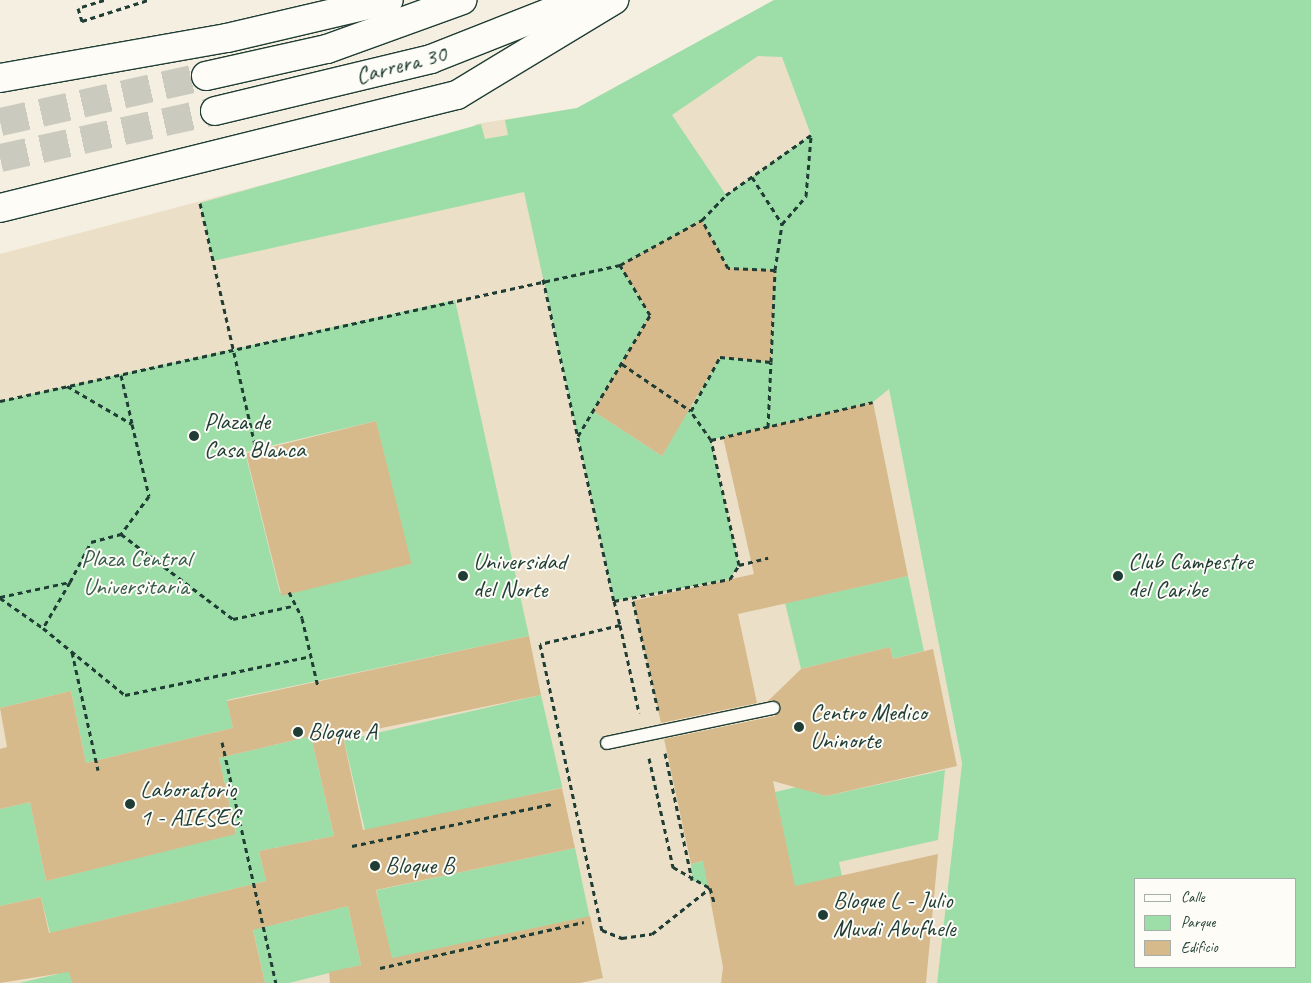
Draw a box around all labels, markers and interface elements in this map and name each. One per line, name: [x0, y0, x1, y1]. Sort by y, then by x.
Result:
street label: Carrera 30: [352, 39, 450, 91]
place label: Plaza de Casa Blanca: [204, 408, 306, 464]
marker: Plaza de Casa Blanca: [188, 430, 200, 442]
park label: Plaza Central Universitaria: [81, 545, 191, 601]
place label: Universidad del Norte: [473, 548, 566, 604]
place label: Club Campestre del Caribe: [1128, 548, 1253, 604]
marker: Universidad del Norte: [457, 570, 469, 582]
marker: Club Campestre del Caribe: [1112, 570, 1124, 582]
place label: Centro Medico Uninorte: [810, 699, 927, 755]
place label: Bloque A: [308, 718, 377, 746]
marker: Centro Medico Uninorte: [792, 720, 806, 734]
marker: Bloque A: [292, 726, 304, 738]
place label: Laboratorio 1 - AIESEC: [140, 776, 240, 832]
marker: Laboratorio 1 - AIESEC: [124, 798, 136, 810]
place label: Bloque B: [385, 852, 454, 880]
marker: Bloque B: [369, 860, 381, 872]
legend: [1134, 878, 1296, 968]
place label: Bloque L - Julio Muvdi Abufhele: [833, 887, 955, 943]
text: Calle: [1181, 888, 1205, 907]
marker: Bloque L - Julio Muvdi Abufhele: [817, 909, 829, 921]
text: Parque: [1181, 913, 1215, 932]
text: Edificio: [1181, 938, 1218, 957]

